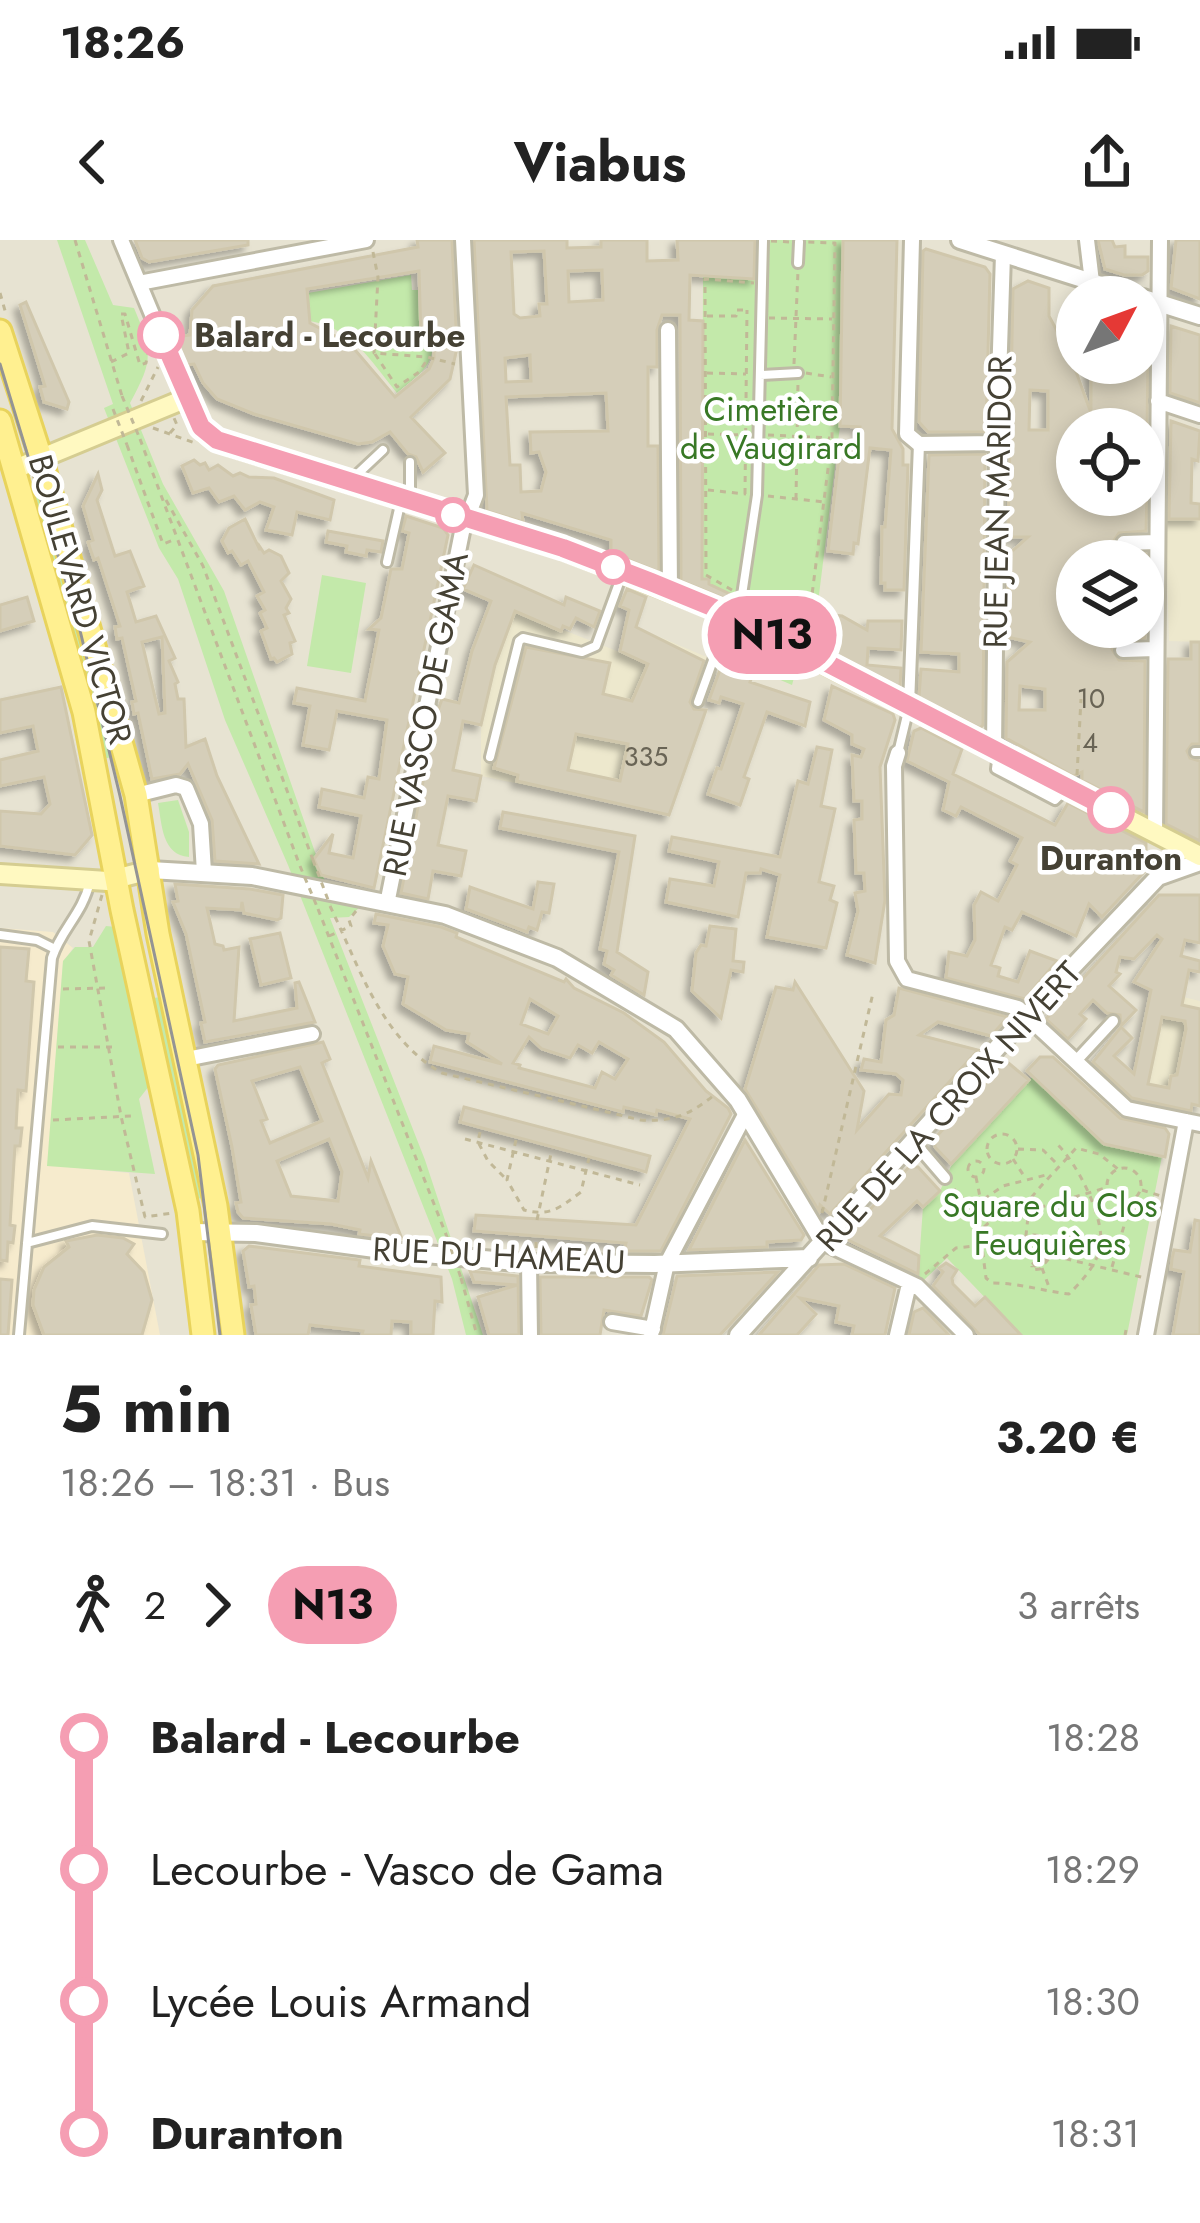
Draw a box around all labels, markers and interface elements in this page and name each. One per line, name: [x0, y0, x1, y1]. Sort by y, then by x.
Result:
text: 18:26: [60, 10, 185, 75]
text: Viabus: [514, 123, 686, 201]
icon: back: [60, 129, 126, 195]
icon: share: [1074, 129, 1140, 195]
north arrow: [1056, 276, 1164, 384]
map controls: [1056, 276, 1164, 648]
place label: Balard - Lecourbe: [194, 312, 465, 359]
marker: Balard - Lecourbe: [139, 313, 183, 357]
street label: RUE JEAN MARIDOR: [971, 355, 1024, 649]
park label: Cimetière de Vaugirard: [680, 386, 862, 471]
button: locate: [1056, 408, 1164, 516]
street label: BOULEVARD VICTOR: [17, 449, 144, 750]
unlabelled marker: [437, 499, 469, 531]
button: layers: [1056, 540, 1164, 648]
street label: RUE VASCO DE GAMA: [371, 548, 480, 880]
unlabelled marker: [597, 551, 629, 583]
line badge: N13: [703, 596, 841, 674]
text: N13: [732, 604, 812, 665]
house number: 10: [1077, 679, 1105, 718]
house number: 4: [1082, 723, 1098, 762]
house number: 335: [624, 737, 668, 776]
marker: Duranton: [1089, 788, 1133, 832]
place label: Duranton: [1040, 835, 1182, 882]
street label: RUE DE LA CROIX NIVERT: [805, 950, 1092, 1262]
park label: Square du Clos Feuquières: [942, 1182, 1158, 1267]
street label: RUE DU HAMEAU: [371, 1225, 626, 1286]
text: 5 min: [60, 1361, 233, 1457]
text: 3.20 €: [996, 1405, 1140, 1470]
text: 18:26 – 18:31 · Bus: [60, 1454, 390, 1511]
icon: walk: [60, 1572, 126, 1638]
icon: forward: [184, 1572, 250, 1638]
text: N13: [292, 1574, 373, 1635]
text: 2: [144, 1577, 166, 1634]
text: 3 arrêts: [1017, 1577, 1140, 1634]
text: Balard - Lecourbe: [150, 1705, 520, 1770]
text: 18:28: [1046, 1709, 1140, 1766]
text: Lecourbe - Vasco de Gama: [150, 1837, 664, 1902]
text: 18:29: [1045, 1841, 1140, 1898]
text: Lycée Louis Armand: [150, 1969, 531, 2034]
text: 18:30: [1045, 1973, 1140, 2030]
text: Duranton: [150, 2101, 344, 2166]
text: 18:31: [1051, 2105, 1140, 2162]

